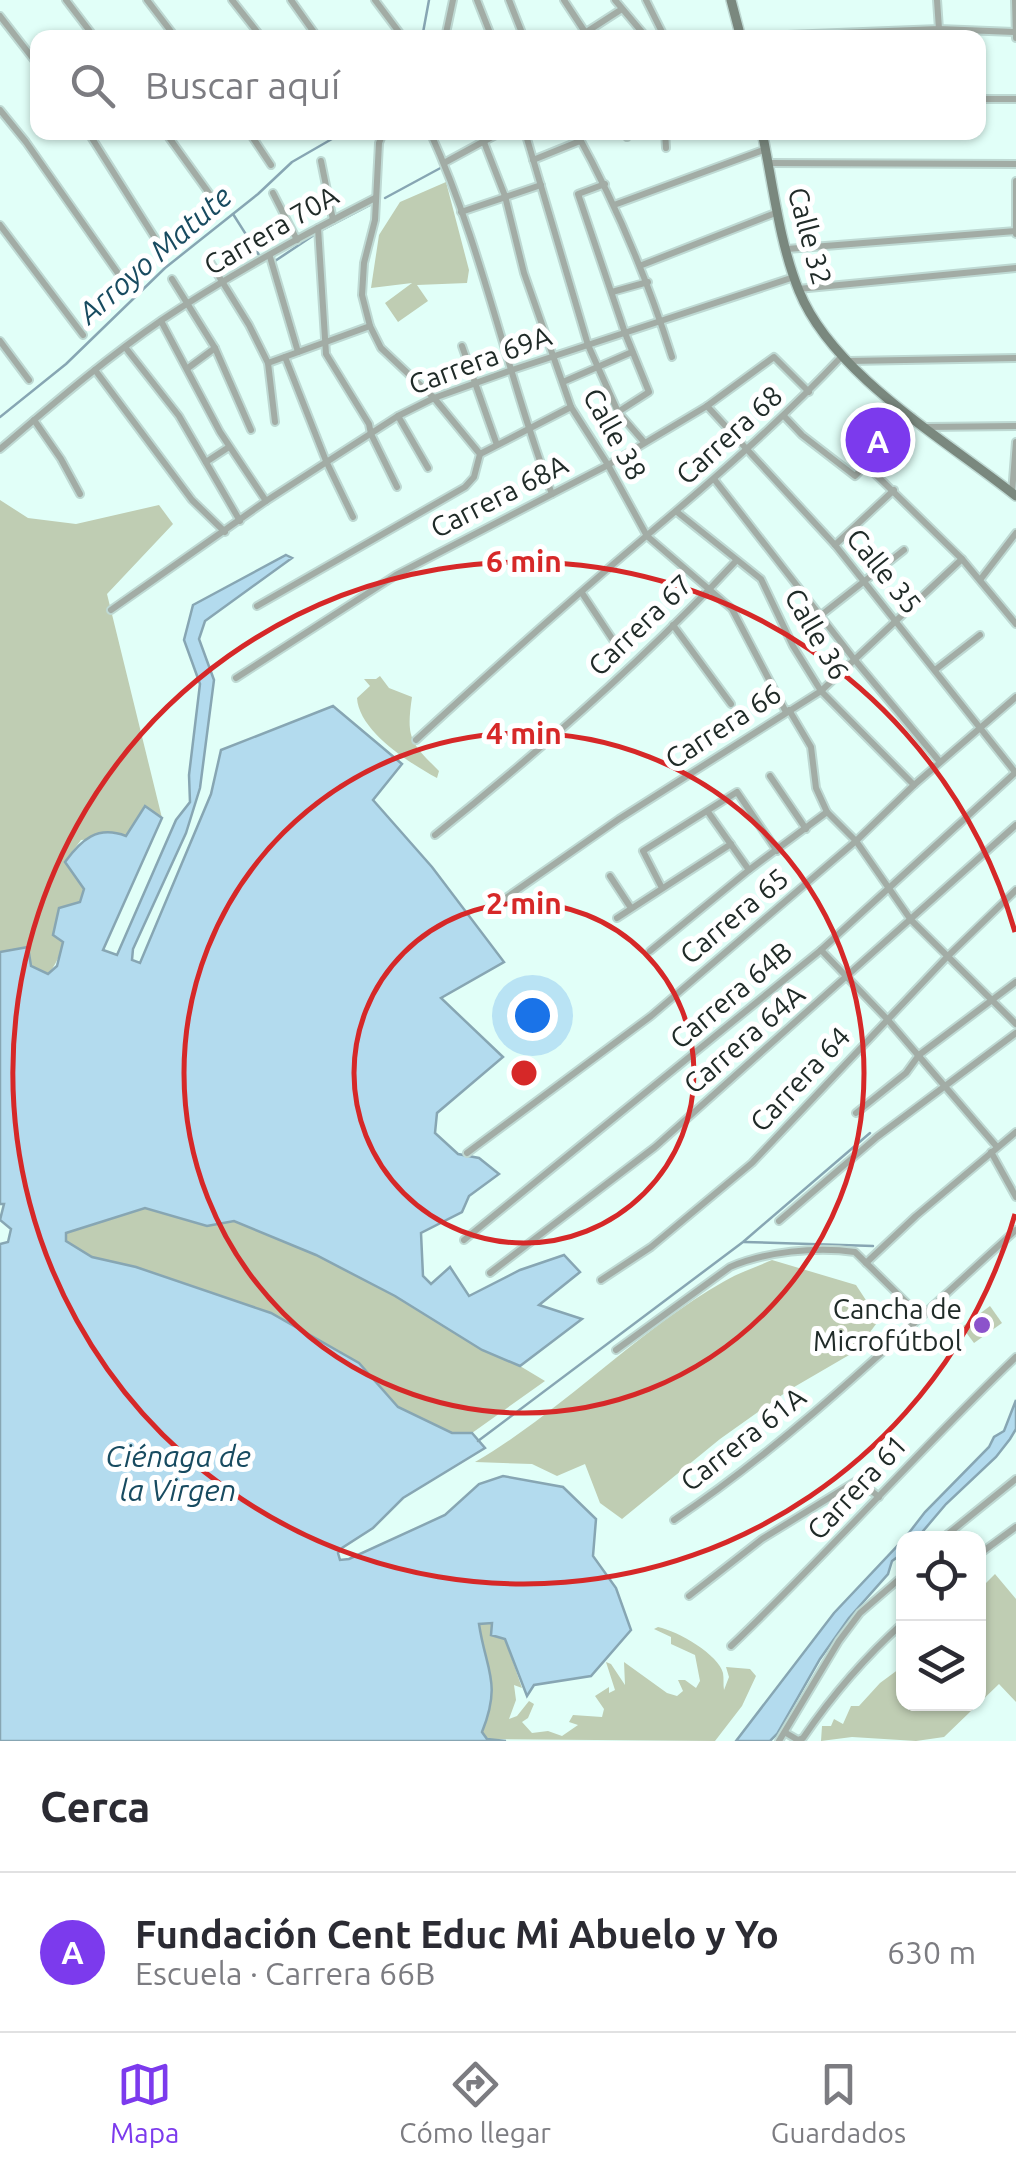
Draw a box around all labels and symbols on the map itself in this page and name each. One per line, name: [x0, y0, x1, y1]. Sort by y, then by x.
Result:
water label: Arroyo Matute: [69, 179, 238, 331]
street label: Carrera 70A: [198, 179, 343, 280]
street label: Calle 32: [783, 184, 838, 288]
street label: Carrera 69A: [404, 319, 555, 400]
street label: Carrera 68: [670, 379, 788, 490]
street label: Calle 38: [578, 383, 653, 485]
pin: A: [846, 402, 910, 478]
street label: Carrera 68A: [425, 448, 572, 543]
street label: Calle 35: [841, 522, 928, 619]
text: 6 min: [486, 544, 562, 578]
street label: Carrera 67: [582, 568, 698, 681]
street label: Calle 36: [779, 583, 856, 685]
street label: Carrera 66: [659, 677, 786, 774]
text: 4 min: [486, 716, 562, 750]
street label: Carrera 65: [673, 862, 794, 970]
text: 2 min: [486, 886, 562, 920]
street label: Carrera 64B: [664, 935, 798, 1054]
street label: Carrera 64A: [677, 977, 811, 1101]
your location: [507, 990, 558, 1041]
street label: Carrera 64: [743, 1020, 857, 1138]
centre of rings: [506, 1055, 542, 1091]
place label: Cancha de Microfútbol: [813, 1293, 962, 1356]
marker: Cancha de Microfútbol: [971, 1314, 993, 1336]
street label: Carrera 61A: [674, 1380, 811, 1497]
street label: Carrera 61: [801, 1428, 913, 1545]
water label: Ciénaga de la Virgen: [105, 1439, 251, 1507]

